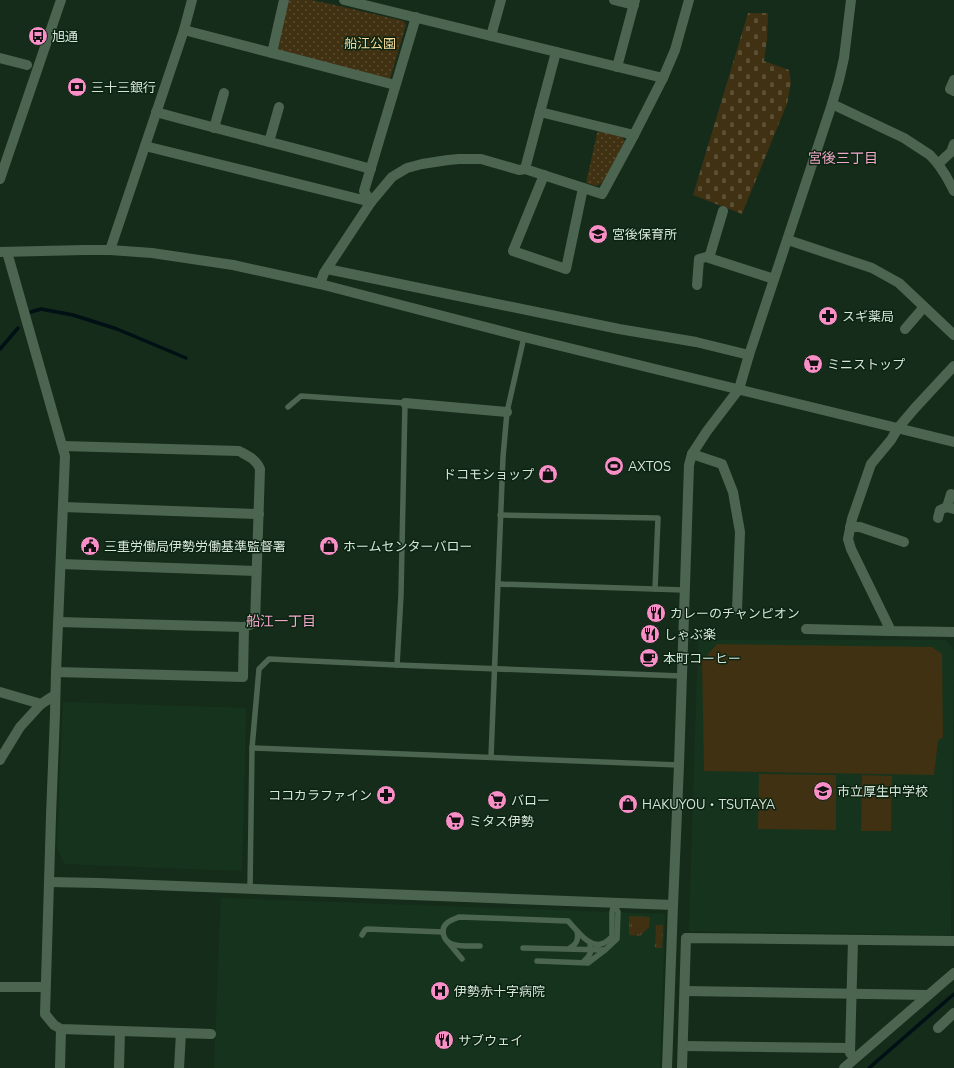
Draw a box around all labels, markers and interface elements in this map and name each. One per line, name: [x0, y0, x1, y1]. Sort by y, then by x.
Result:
bus stop icon: 旭通: [27, 25, 49, 47]
place label: 旭通: [52, 28, 78, 46]
park label: 船江公園: [344, 35, 396, 53]
bank icon: 三十三銀行: [66, 76, 88, 98]
place label: 三十三銀行: [91, 79, 156, 97]
district label: 宮後三丁目: [808, 149, 878, 168]
school or university icon: 宮後保育所: [587, 223, 609, 245]
place label: 宮後保育所: [612, 226, 677, 244]
pharmacy icon: スギ薬局: [817, 305, 839, 327]
place label: スギ薬局: [842, 308, 894, 326]
supermarket icon: ミニストップ: [802, 353, 824, 375]
place label: ミニストップ: [827, 356, 905, 374]
sports icon: AXTOS: [603, 455, 625, 477]
place label: AXTOS: [628, 458, 671, 476]
shop icon: ドコモショップ: [537, 463, 559, 485]
place label: ドコモショップ: [443, 466, 534, 484]
public building icon: 三重労働局伊勢労働基準監督署: [79, 535, 101, 557]
shop icon: ホームセンターバロー: [318, 535, 340, 557]
place label: 三重労働局伊勢労働基準監督署: [104, 538, 286, 556]
place label: ホームセンターバロー: [343, 538, 472, 556]
restaurant icon: カレーのチャンピオン: [645, 602, 667, 624]
place label: カレーのチャンピオン: [670, 605, 800, 623]
district label: 船江一丁目: [246, 612, 316, 631]
restaurant icon: しゃぶ楽: [639, 623, 661, 645]
place label: しゃぶ楽: [664, 626, 716, 644]
cafe icon: 本町コーヒー: [638, 647, 660, 669]
place label: 本町コーヒー: [663, 650, 741, 668]
school or university icon: 市立厚生中学校: [812, 780, 834, 802]
place label: 市立厚生中学校: [837, 783, 928, 801]
pharmacy icon: ココカラファイン: [375, 784, 397, 806]
place label: ココカラファイン: [268, 787, 372, 805]
supermarket icon: バロー: [486, 789, 508, 811]
place label: バロー: [511, 792, 550, 810]
shop icon: HAKUYOU・TSUTAYA: [617, 793, 639, 815]
place label: HAKUYOU・TSUTAYA: [642, 796, 776, 814]
supermarket icon: ミタス伊勢: [444, 810, 466, 832]
place label: ミタス伊勢: [469, 813, 534, 831]
hospital icon: 伊勢赤十字病院: [429, 980, 451, 1002]
place label: 伊勢赤十字病院: [454, 983, 545, 1001]
restaurant icon: サブウェイ: [433, 1029, 455, 1051]
place label: サブウェイ: [458, 1032, 523, 1050]

